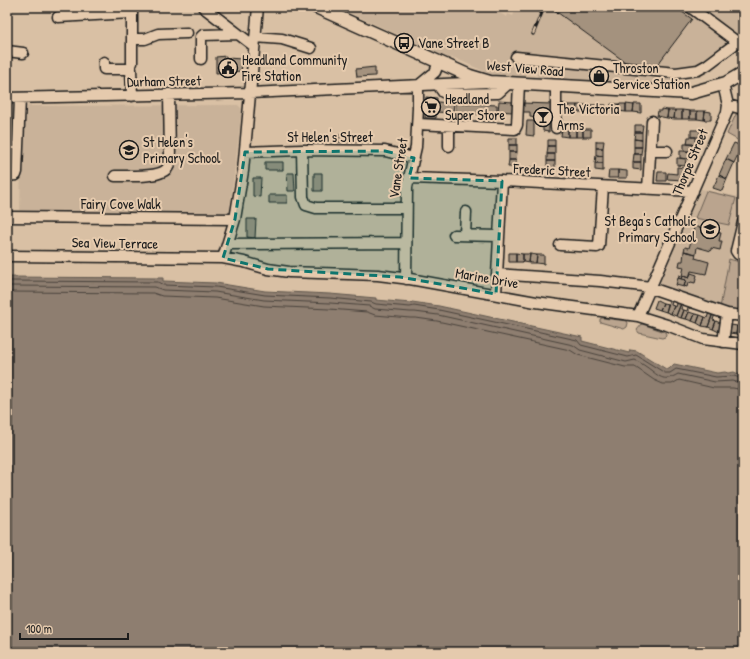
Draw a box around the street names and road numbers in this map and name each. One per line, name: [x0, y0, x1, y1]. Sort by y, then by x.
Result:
street label: West View Road: [486, 55, 565, 80]
street label: Durham Street: [127, 70, 202, 91]
street label: Thorpe Street: [667, 125, 713, 199]
street label: St Helen's Street: [287, 127, 373, 146]
street label: Vane Street: [383, 136, 412, 200]
street label: Frederic Street: [512, 158, 591, 181]
street label: Fairy Cove Walk: [80, 194, 161, 214]
street label: Sea View Terrace: [72, 232, 159, 253]
street label: Marine Drive: [454, 263, 521, 292]

